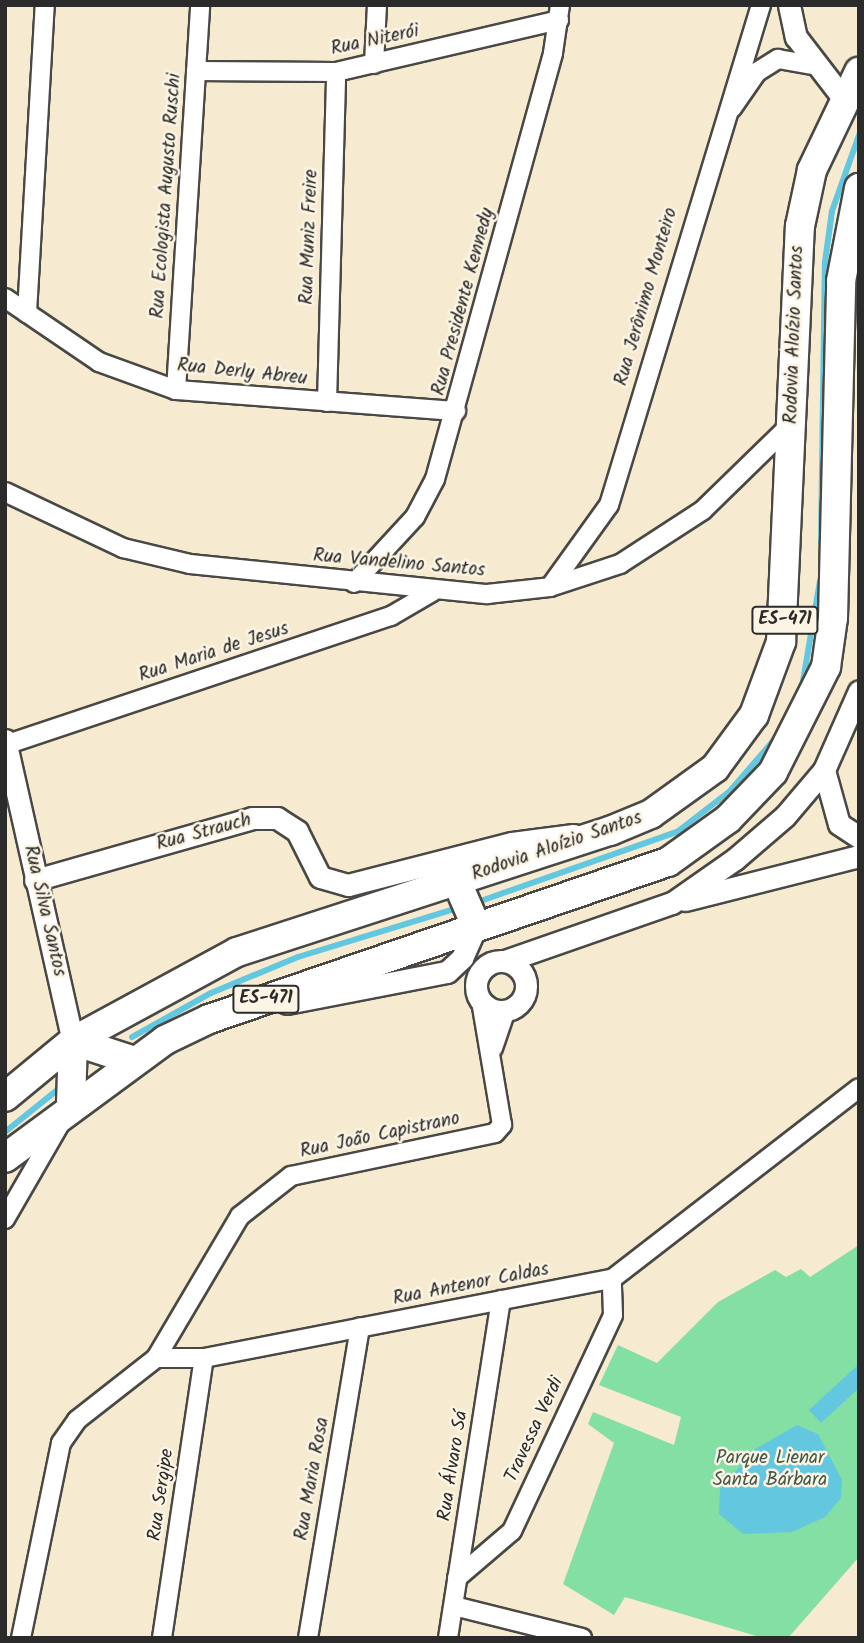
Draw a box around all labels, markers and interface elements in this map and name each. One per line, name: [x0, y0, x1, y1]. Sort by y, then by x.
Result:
street label: Rua Niterói: [329, 21, 421, 61]
street label: Rua Ecologista Augusto Ruschi: [147, 73, 187, 319]
street label: Rua Muniz Freire: [296, 169, 324, 305]
street label: Rua Jerônimo Monteiro: [611, 205, 683, 389]
street label: Rua Presidente Kennedy: [428, 206, 500, 398]
street label: Rodovia Aloízio Santos: [780, 245, 810, 425]
street label: Rua Derly Abreu: [176, 355, 308, 391]
street label: Rua Vandelino Santos: [312, 545, 486, 583]
road number: ES-471: [750, 606, 820, 634]
street label: Rua Maria de Jesus: [136, 618, 292, 688]
street label: Rodovia Aloízio Santos: [469, 807, 645, 887]
street label: Rua Strauch: [154, 809, 254, 857]
street label: Rua Silva Santos: [18, 843, 70, 979]
road number: ES-471: [231, 984, 301, 1014]
street label: Rua João Capistrano: [298, 1108, 462, 1164]
street label: Rua Antenor Caldas: [391, 1259, 551, 1311]
street label: Travessa Verdi: [501, 1374, 569, 1486]
street label: Rua Álvaro Sá: [434, 1409, 474, 1523]
street label: Rua Maria Rosa: [291, 1416, 335, 1542]
street label: Rua Sergipe: [144, 1447, 180, 1543]
park label: Parque Lienar Santa Bárbara: [713, 1448, 827, 1492]

